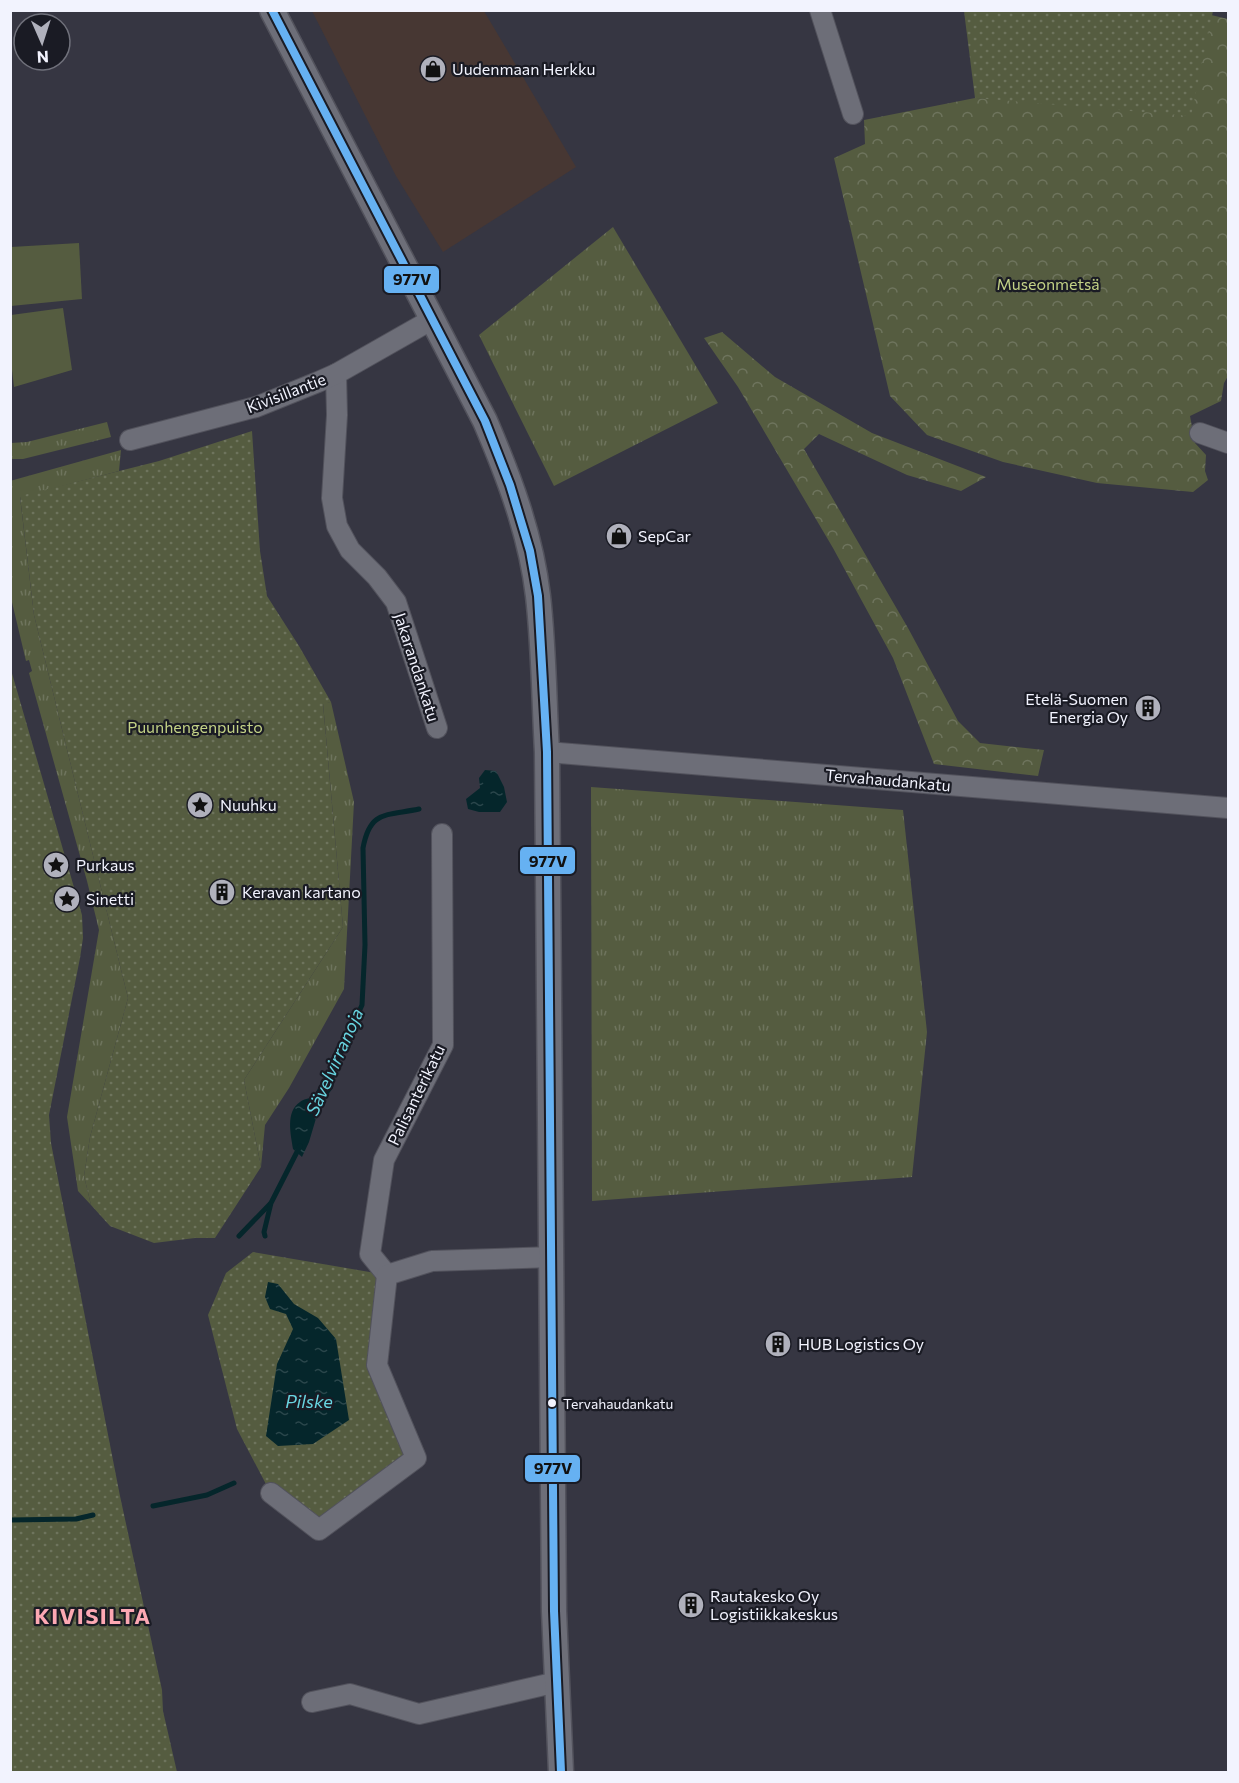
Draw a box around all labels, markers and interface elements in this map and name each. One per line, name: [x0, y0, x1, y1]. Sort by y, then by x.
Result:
north arrow: [12, 12, 72, 72]
text: N: [36, 48, 49, 67]
shop icon: Uudenmaan Herkku: [418, 54, 448, 84]
place label: Uudenmaan Herkku: [452, 59, 596, 78]
line badge: 977V: [383, 265, 440, 294]
text: 977V: [393, 269, 431, 288]
park label: Museonmetsä: [996, 274, 1100, 293]
street label: Kivisillantie: [244, 369, 328, 416]
shop icon: SepCar: [604, 521, 634, 551]
place label: SepCar: [638, 526, 692, 545]
street label: Jakarandankatu: [391, 610, 444, 724]
place label: Etelä-Suomen Energia Oy: [1025, 689, 1128, 726]
building icon: Etelä-Suomen Energia Oy: [1133, 693, 1163, 723]
park label: Puunhengenpuisto: [127, 717, 263, 736]
street label: Tervahaudankatu: [824, 765, 952, 794]
place icon: Nuuhku: [185, 790, 215, 820]
place label: Nuuhku: [220, 795, 277, 814]
line badge: 977V: [519, 846, 576, 875]
place icon: Purkaus: [41, 850, 71, 880]
text: 977V: [529, 851, 567, 870]
place label: Purkaus: [76, 855, 135, 874]
building icon: Keravan kartano: [207, 877, 237, 907]
place label: Keravan kartano: [242, 882, 361, 901]
place icon: Sinetti: [52, 884, 82, 914]
place label: Sinetti: [86, 889, 134, 908]
water label: Sävelvirranoja: [301, 1005, 368, 1119]
street label: Palisanterikatu: [383, 1041, 448, 1148]
building icon: HUB Logistics Oy: [763, 1329, 793, 1359]
place label: HUB Logistics Oy: [798, 1334, 924, 1353]
water label: Pilske: [285, 1390, 333, 1412]
place label: Tervahaudankatu: [563, 1395, 673, 1412]
marker: Tervahaudankatu: [546, 1397, 558, 1409]
line badge: 977V: [524, 1454, 581, 1483]
text: 977V: [534, 1458, 572, 1477]
place label: Rautakesko Oy Logistiikkakeskus: [710, 1586, 838, 1623]
building icon: Rautakesko Oy Logistiikkakeskus: [676, 1590, 706, 1620]
district label: KIVISILTA: [34, 1602, 152, 1629]

